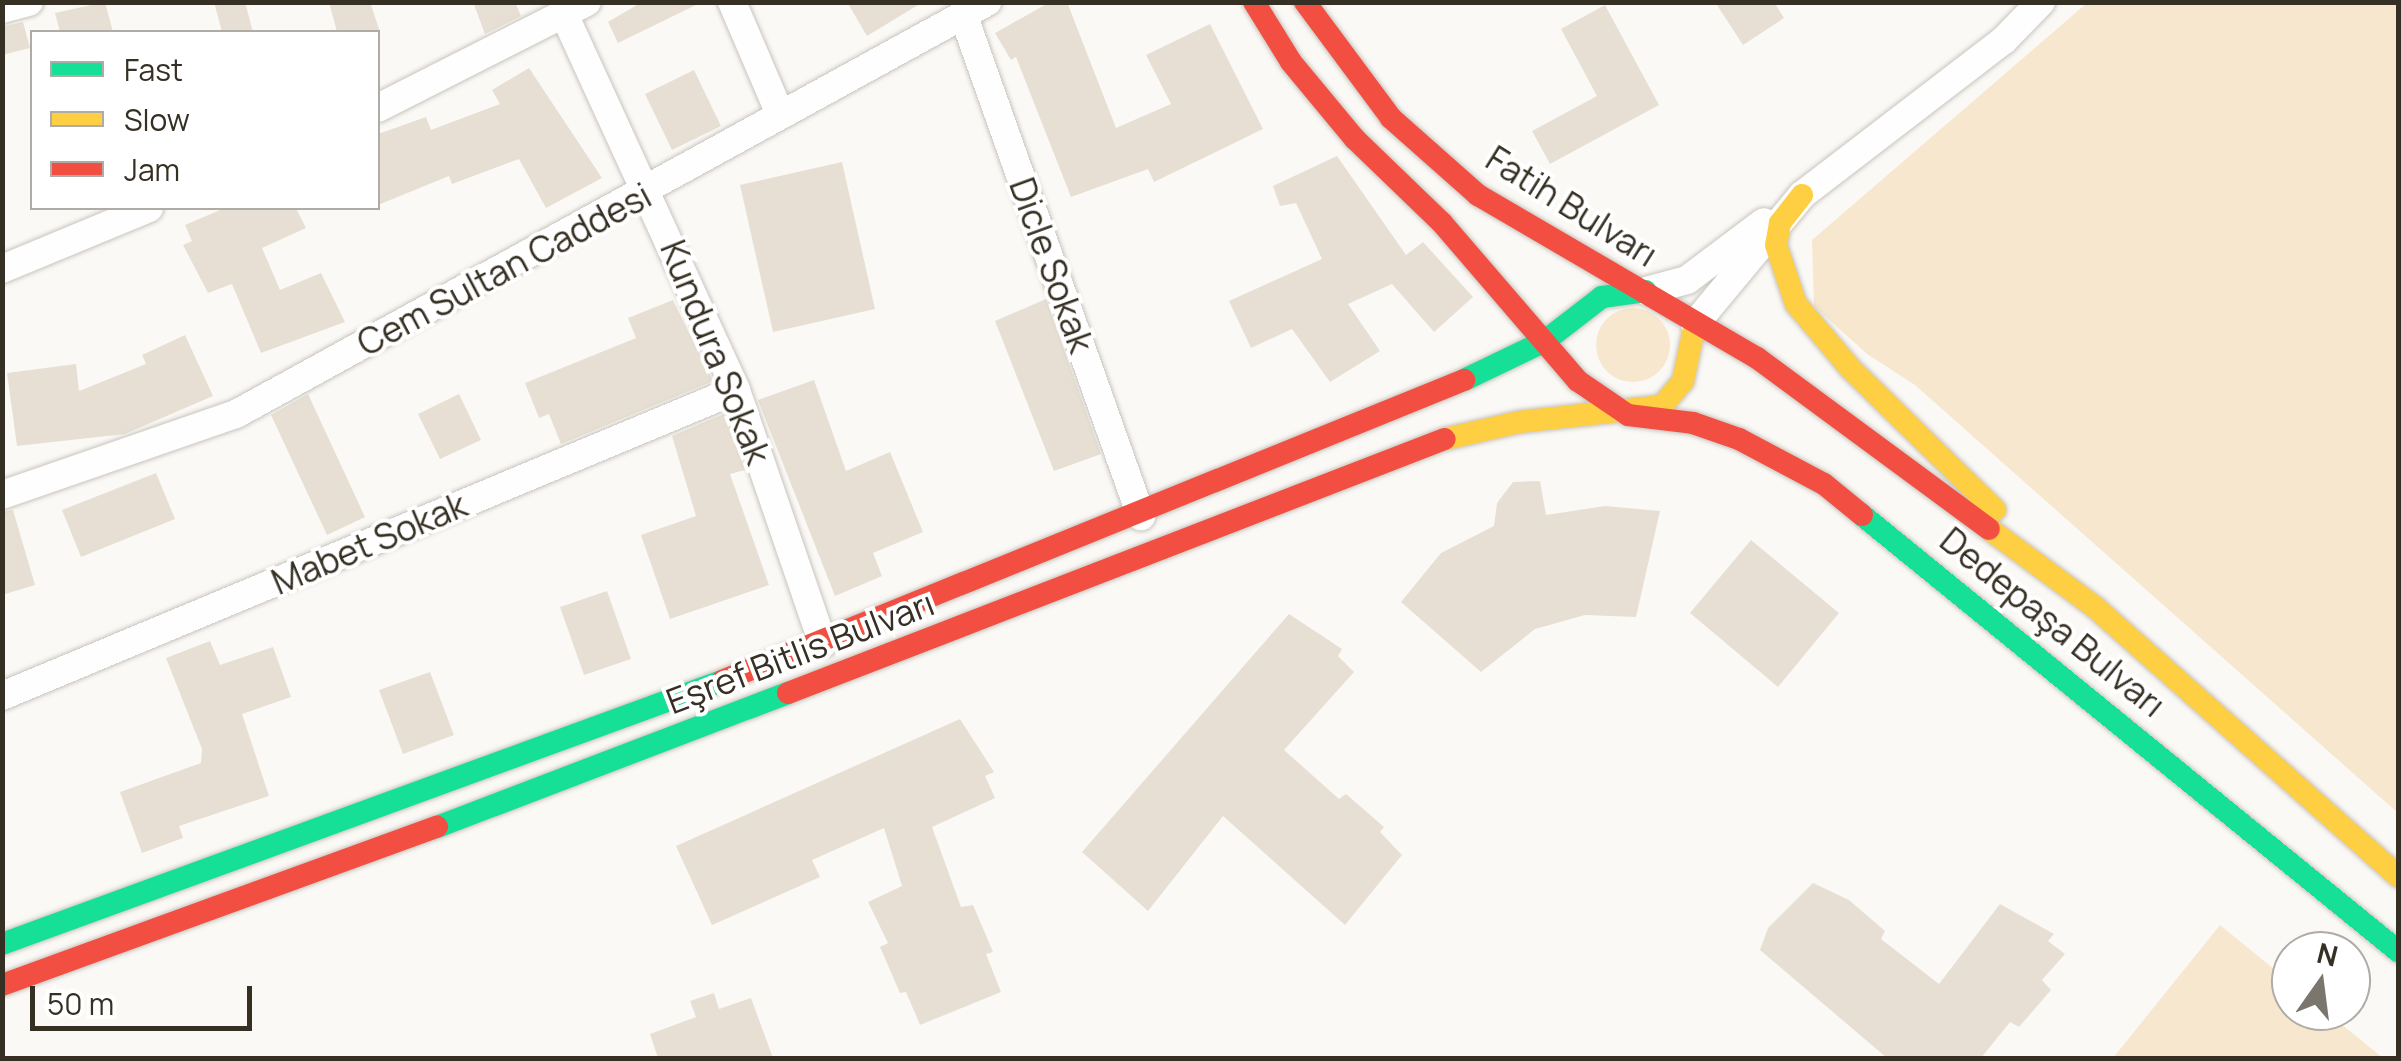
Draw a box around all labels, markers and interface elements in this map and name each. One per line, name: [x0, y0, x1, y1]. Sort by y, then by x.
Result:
legend: [30, 30, 380, 210]
text: Fast: [124, 49, 183, 90]
text: Slow: [124, 99, 190, 140]
street label: Fatih Bulvarı: [1479, 137, 1665, 275]
text: Jam: [124, 149, 180, 190]
street label: Dicle Sokak: [1001, 172, 1103, 358]
street label: Cem Sultan Caddesi: [350, 174, 658, 364]
street label: Kundura Sokak: [652, 234, 780, 470]
street label: Mabet Sokak: [265, 483, 473, 603]
street label: Dedepaşa Bulvarı: [1932, 519, 2174, 725]
street label: Eşref Bitlis Bulvarı: [660, 582, 940, 722]
north arrow: [2271, 931, 2371, 1031]
text: N: [2313, 933, 2342, 975]
scale bar: [35, 966, 258, 1028]
text: 50 m: [47, 983, 114, 1024]

